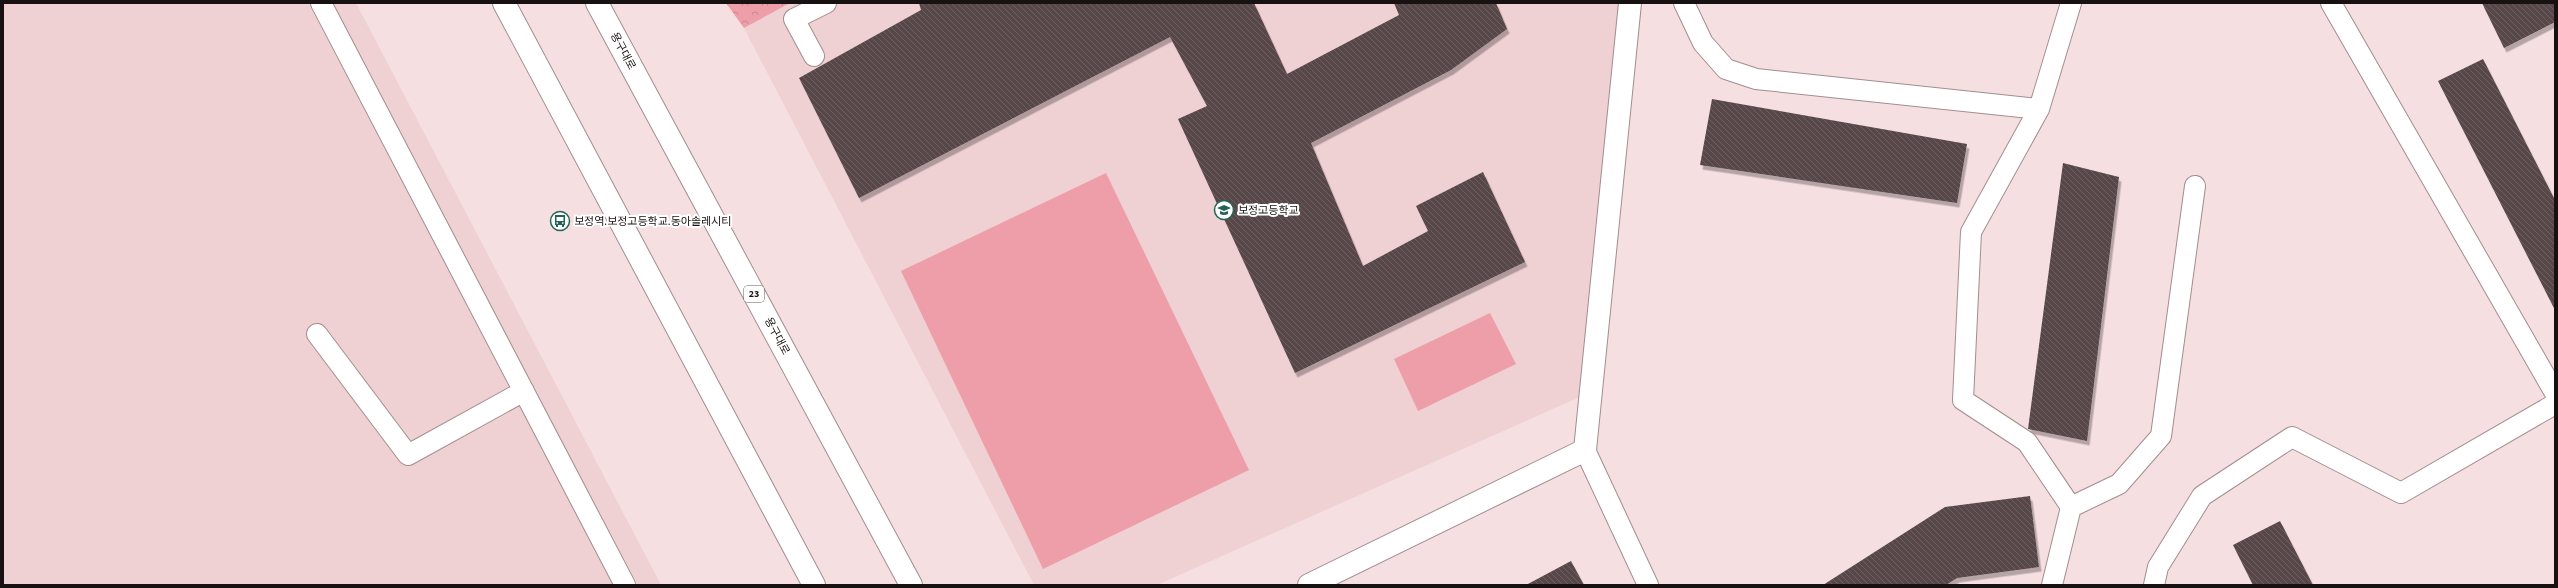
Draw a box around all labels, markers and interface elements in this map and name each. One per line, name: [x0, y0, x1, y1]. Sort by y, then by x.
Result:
street label: 용구대로: [607, 30, 639, 72]
school or university icon: 보정고등학교: [1213, 199, 1235, 221]
place label: 보정고등학교: [1238, 203, 1299, 218]
bus stop icon: 보정역.보정고등학교.동아솔레시티: [549, 210, 571, 232]
place label: 보정역.보정고등학교.동아솔레시티: [574, 214, 731, 229]
road number: 23: [744, 286, 764, 302]
street label: 용구대로: [761, 315, 793, 357]

